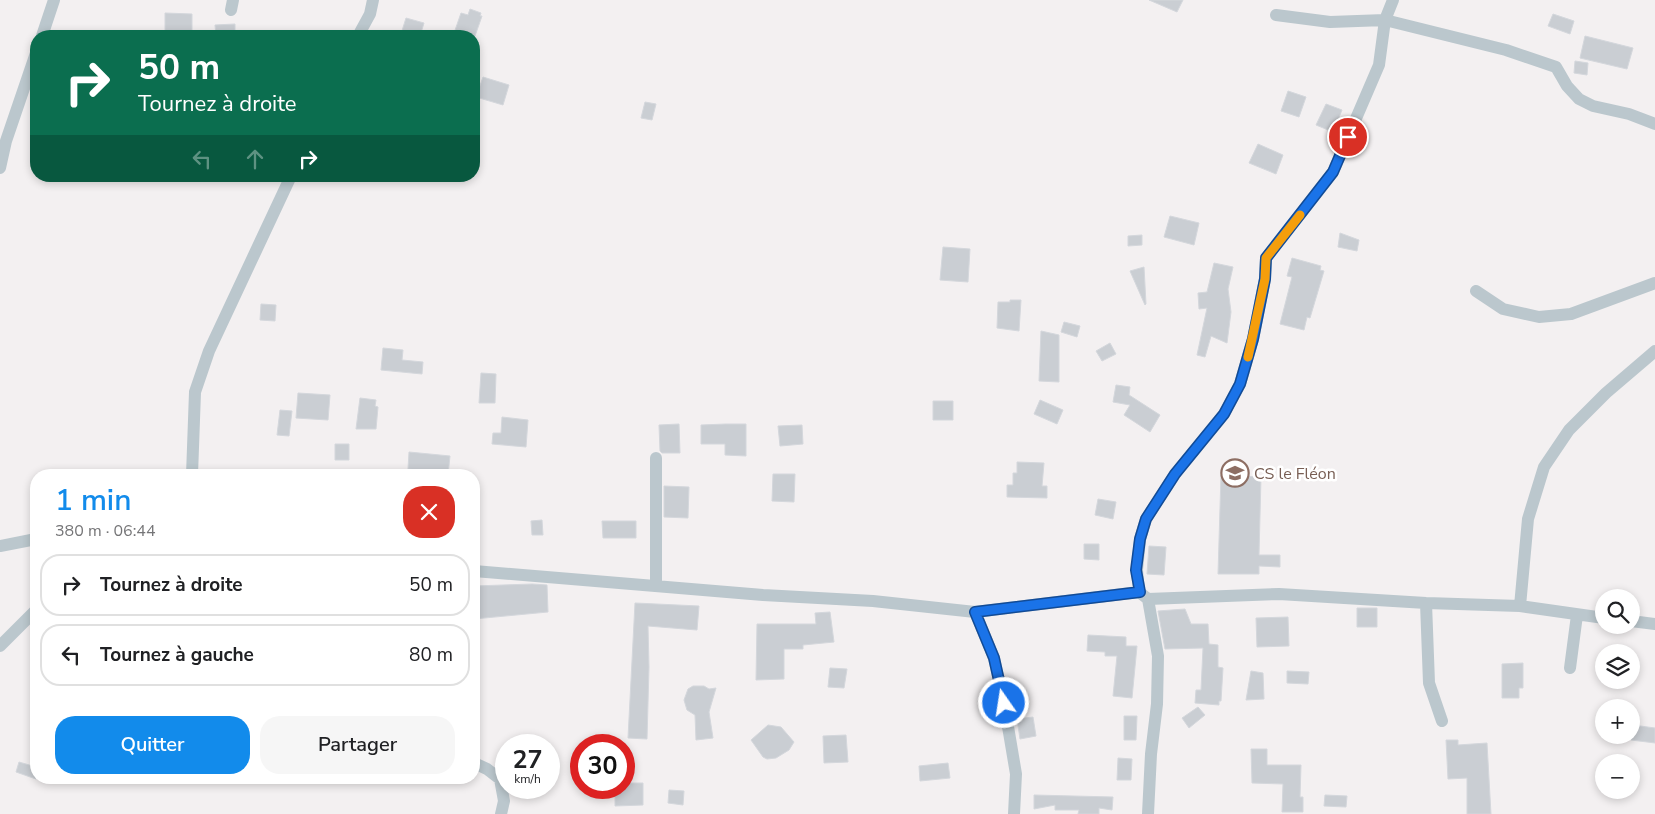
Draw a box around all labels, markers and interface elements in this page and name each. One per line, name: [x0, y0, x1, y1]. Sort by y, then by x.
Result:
text: 50 m: [138, 44, 220, 91]
icon: right: [55, 50, 120, 115]
text: Tournez à droite: [138, 89, 297, 119]
pin: [1327, 116, 1369, 158]
icon: arrive: [1334, 123, 1362, 151]
icon: left: [188, 145, 216, 173]
icon: ahead: [241, 145, 269, 173]
icon: right: [294, 145, 322, 173]
school or university icon: CS le Fléon: [1220, 458, 1250, 488]
place label: CS le Fléon: [1254, 463, 1336, 485]
text: 1 min: [55, 480, 131, 521]
button: close: [403, 486, 455, 538]
text: 380 m · 06:44: [55, 520, 156, 542]
icon: right: [57, 571, 85, 599]
text: Tournez à droite: [100, 572, 243, 598]
text: 50 m: [409, 572, 453, 598]
map controls: [1595, 589, 1640, 799]
button: search: [1595, 589, 1640, 634]
icon: left: [57, 641, 85, 669]
text: Tournez à gauche: [100, 642, 254, 668]
text: 80 m: [409, 642, 453, 668]
button: layers: [1595, 644, 1640, 689]
position arrow: [977, 676, 1029, 728]
button: +: [1595, 699, 1640, 744]
button: Quitter: [55, 716, 250, 774]
button: Partager: [260, 716, 455, 774]
speed limit sign: 30: [570, 734, 635, 799]
text: 27: [512, 743, 543, 777]
button: −: [1595, 754, 1640, 799]
text: km/h: [514, 771, 541, 787]

